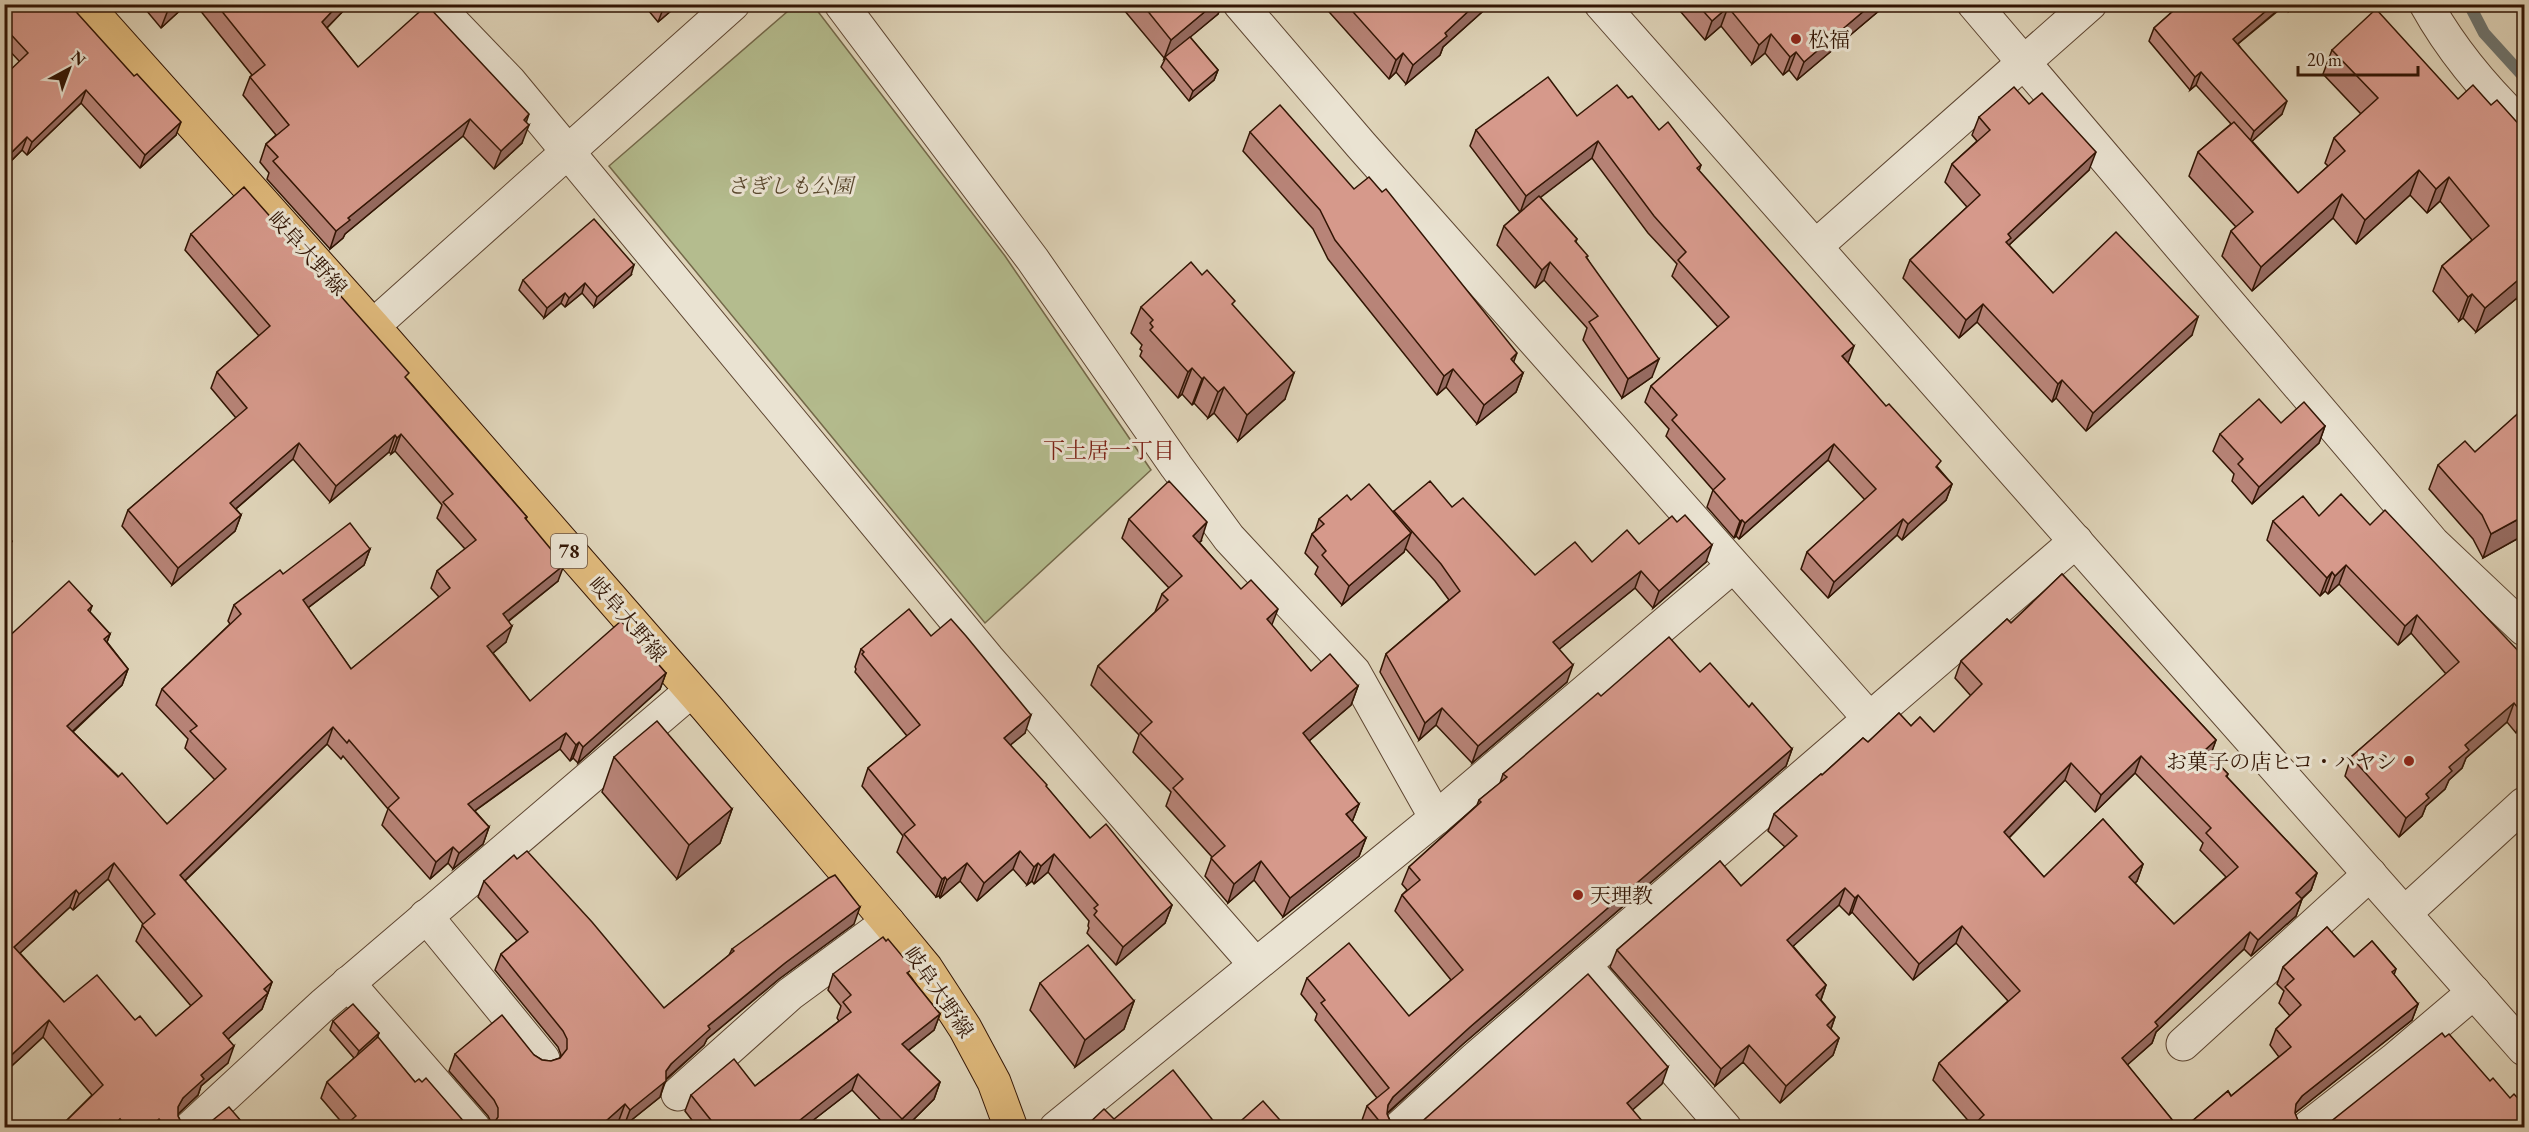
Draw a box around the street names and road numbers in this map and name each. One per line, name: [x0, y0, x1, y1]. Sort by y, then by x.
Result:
street label: 岐阜大野線: [263, 205, 353, 301]
road number: 78: [551, 534, 587, 568]
street label: 岐阜大野線: [583, 571, 673, 667]
street label: 岐阜大野線: [898, 941, 980, 1043]

